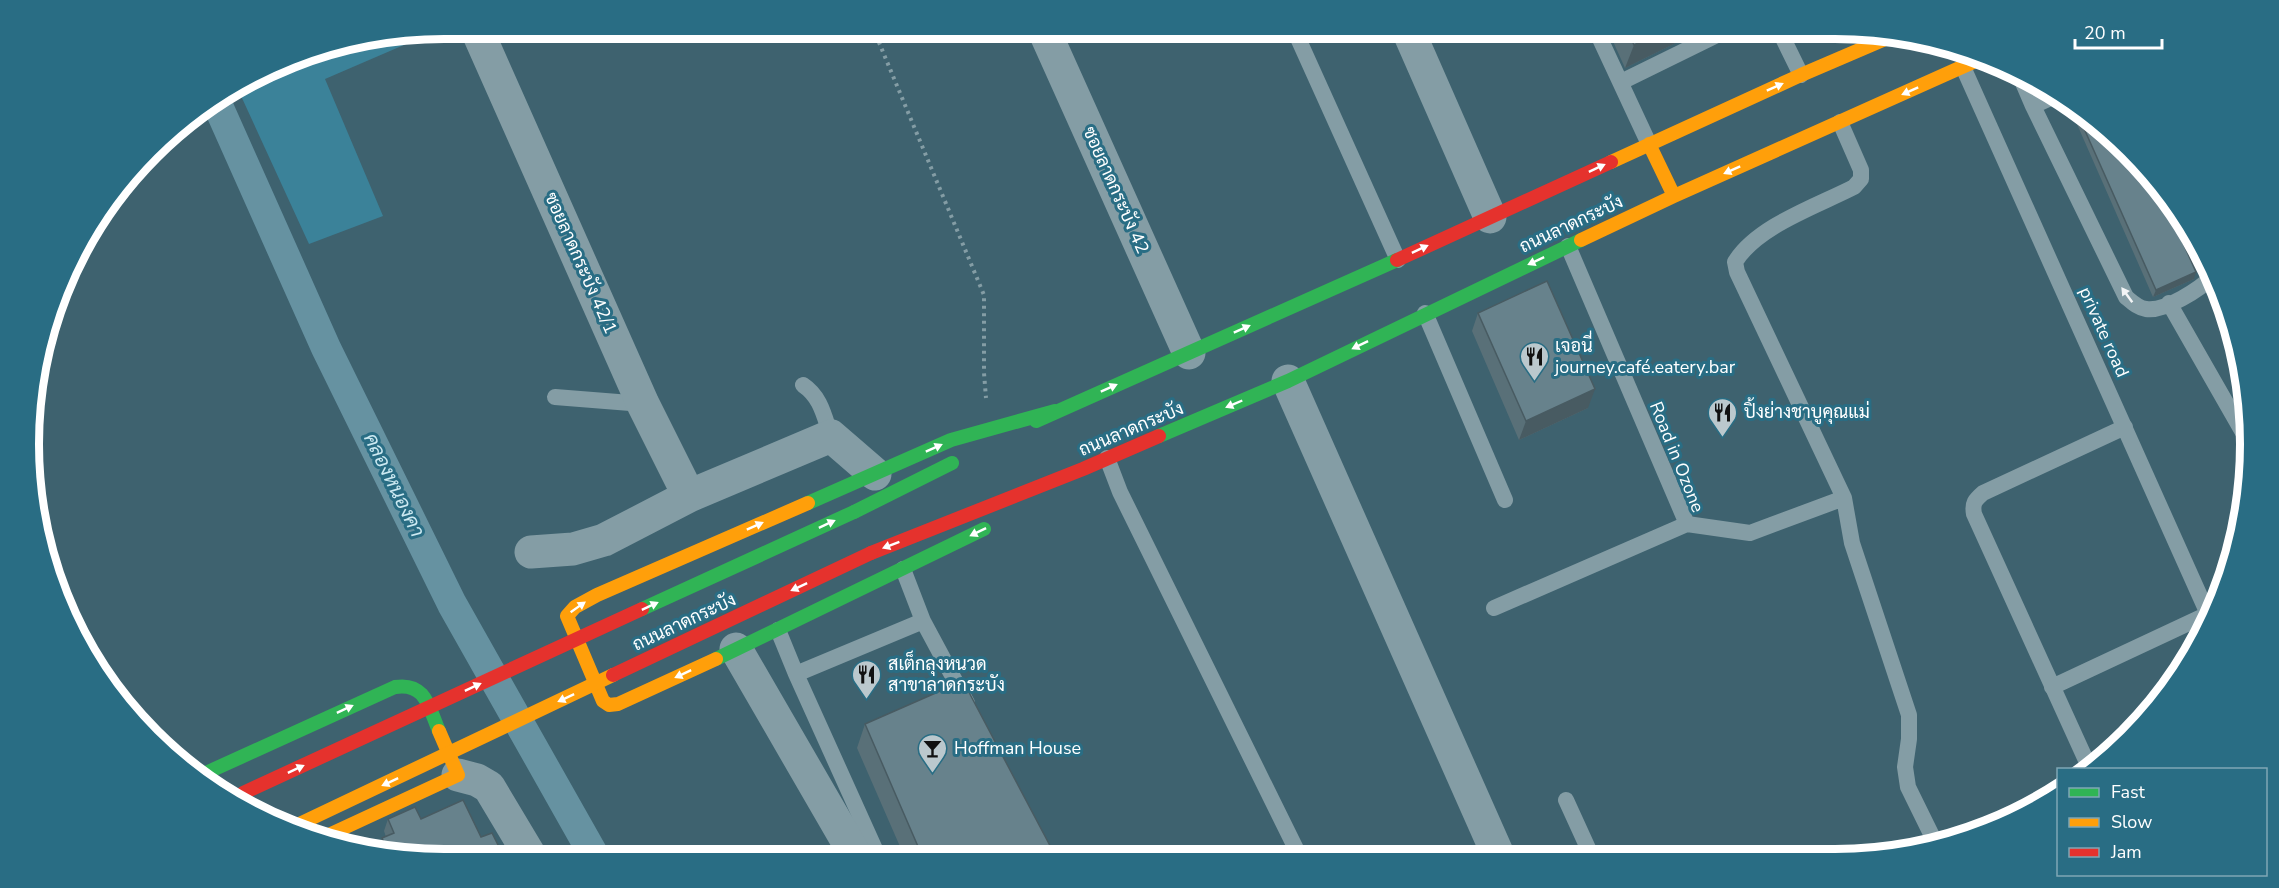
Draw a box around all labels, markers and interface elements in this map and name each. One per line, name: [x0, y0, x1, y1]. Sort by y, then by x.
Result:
scale bar: [2075, 12, 2162, 50]
text: 20 m: [2084, 21, 2126, 45]
one-way arrow: [1766, 82, 1783, 91]
one-way arrow: [1901, 86, 1918, 95]
street label: ซอยลาดกระบัง 42: [1077, 123, 1155, 257]
one-way arrow: [1589, 163, 1606, 172]
one-way arrow: [1722, 165, 1740, 175]
street label: ซอยลาดกระบัง 42/1: [539, 189, 623, 337]
street label: ถนนลาดกระบัง: [1515, 190, 1627, 258]
one-way arrow: [1412, 245, 1429, 254]
one-way arrow: [1527, 256, 1544, 265]
street label: private road: [2073, 283, 2135, 381]
one-way arrow: [2121, 288, 2133, 304]
one-way arrow: [1234, 324, 1252, 334]
place label: เจอนี่ journey.café.eatery.bar: [1553, 330, 1736, 379]
restaurant icon: เจอนี่ journey.café.eatery.bar: [1518, 340, 1550, 382]
one-way arrow: [1351, 341, 1368, 350]
one-way arrow: [1100, 383, 1117, 392]
street label: ถนนลาดกระบัง: [1075, 396, 1187, 462]
restaurant icon: ปิ้งย่างชาบูคุณแม่: [1707, 396, 1739, 438]
place label: ปิ้งย่างชาบูคุณแม่: [1744, 397, 1870, 425]
street label: Road in Ozone: [1644, 398, 1710, 516]
one-way arrow: [1225, 400, 1243, 409]
water label: คลองหนองคา: [357, 429, 431, 541]
one-way arrow: [926, 443, 944, 453]
one-way arrow: [819, 520, 836, 529]
one-way arrow: [747, 521, 765, 531]
one-way arrow: [970, 527, 987, 536]
one-way arrow: [882, 540, 900, 550]
one-way arrow: [790, 582, 807, 591]
street label: ถนนลาดกระบัง: [628, 588, 740, 656]
one-way arrow: [570, 601, 587, 612]
one-way arrow: [642, 601, 659, 610]
place label: สเต็กลุงหนวด สาขาลาดกระบัง: [888, 650, 1005, 697]
restaurant icon: สเต็กลุงหนวด สาขาลาดกระบัง: [851, 658, 883, 700]
one-way arrow: [675, 669, 692, 678]
one-way arrow: [464, 683, 481, 692]
one-way arrow: [557, 693, 574, 702]
one-way arrow: [337, 704, 354, 713]
bar icon: Hoffman House: [917, 732, 949, 774]
place label: Hoffman House: [954, 736, 1081, 760]
one-way arrow: [287, 764, 304, 773]
legend: [2057, 768, 2267, 876]
one-way arrow: [381, 777, 398, 786]
text: Fast: [2111, 780, 2146, 804]
text: Slow: [2111, 810, 2152, 834]
text: Jam: [2110, 840, 2142, 864]

